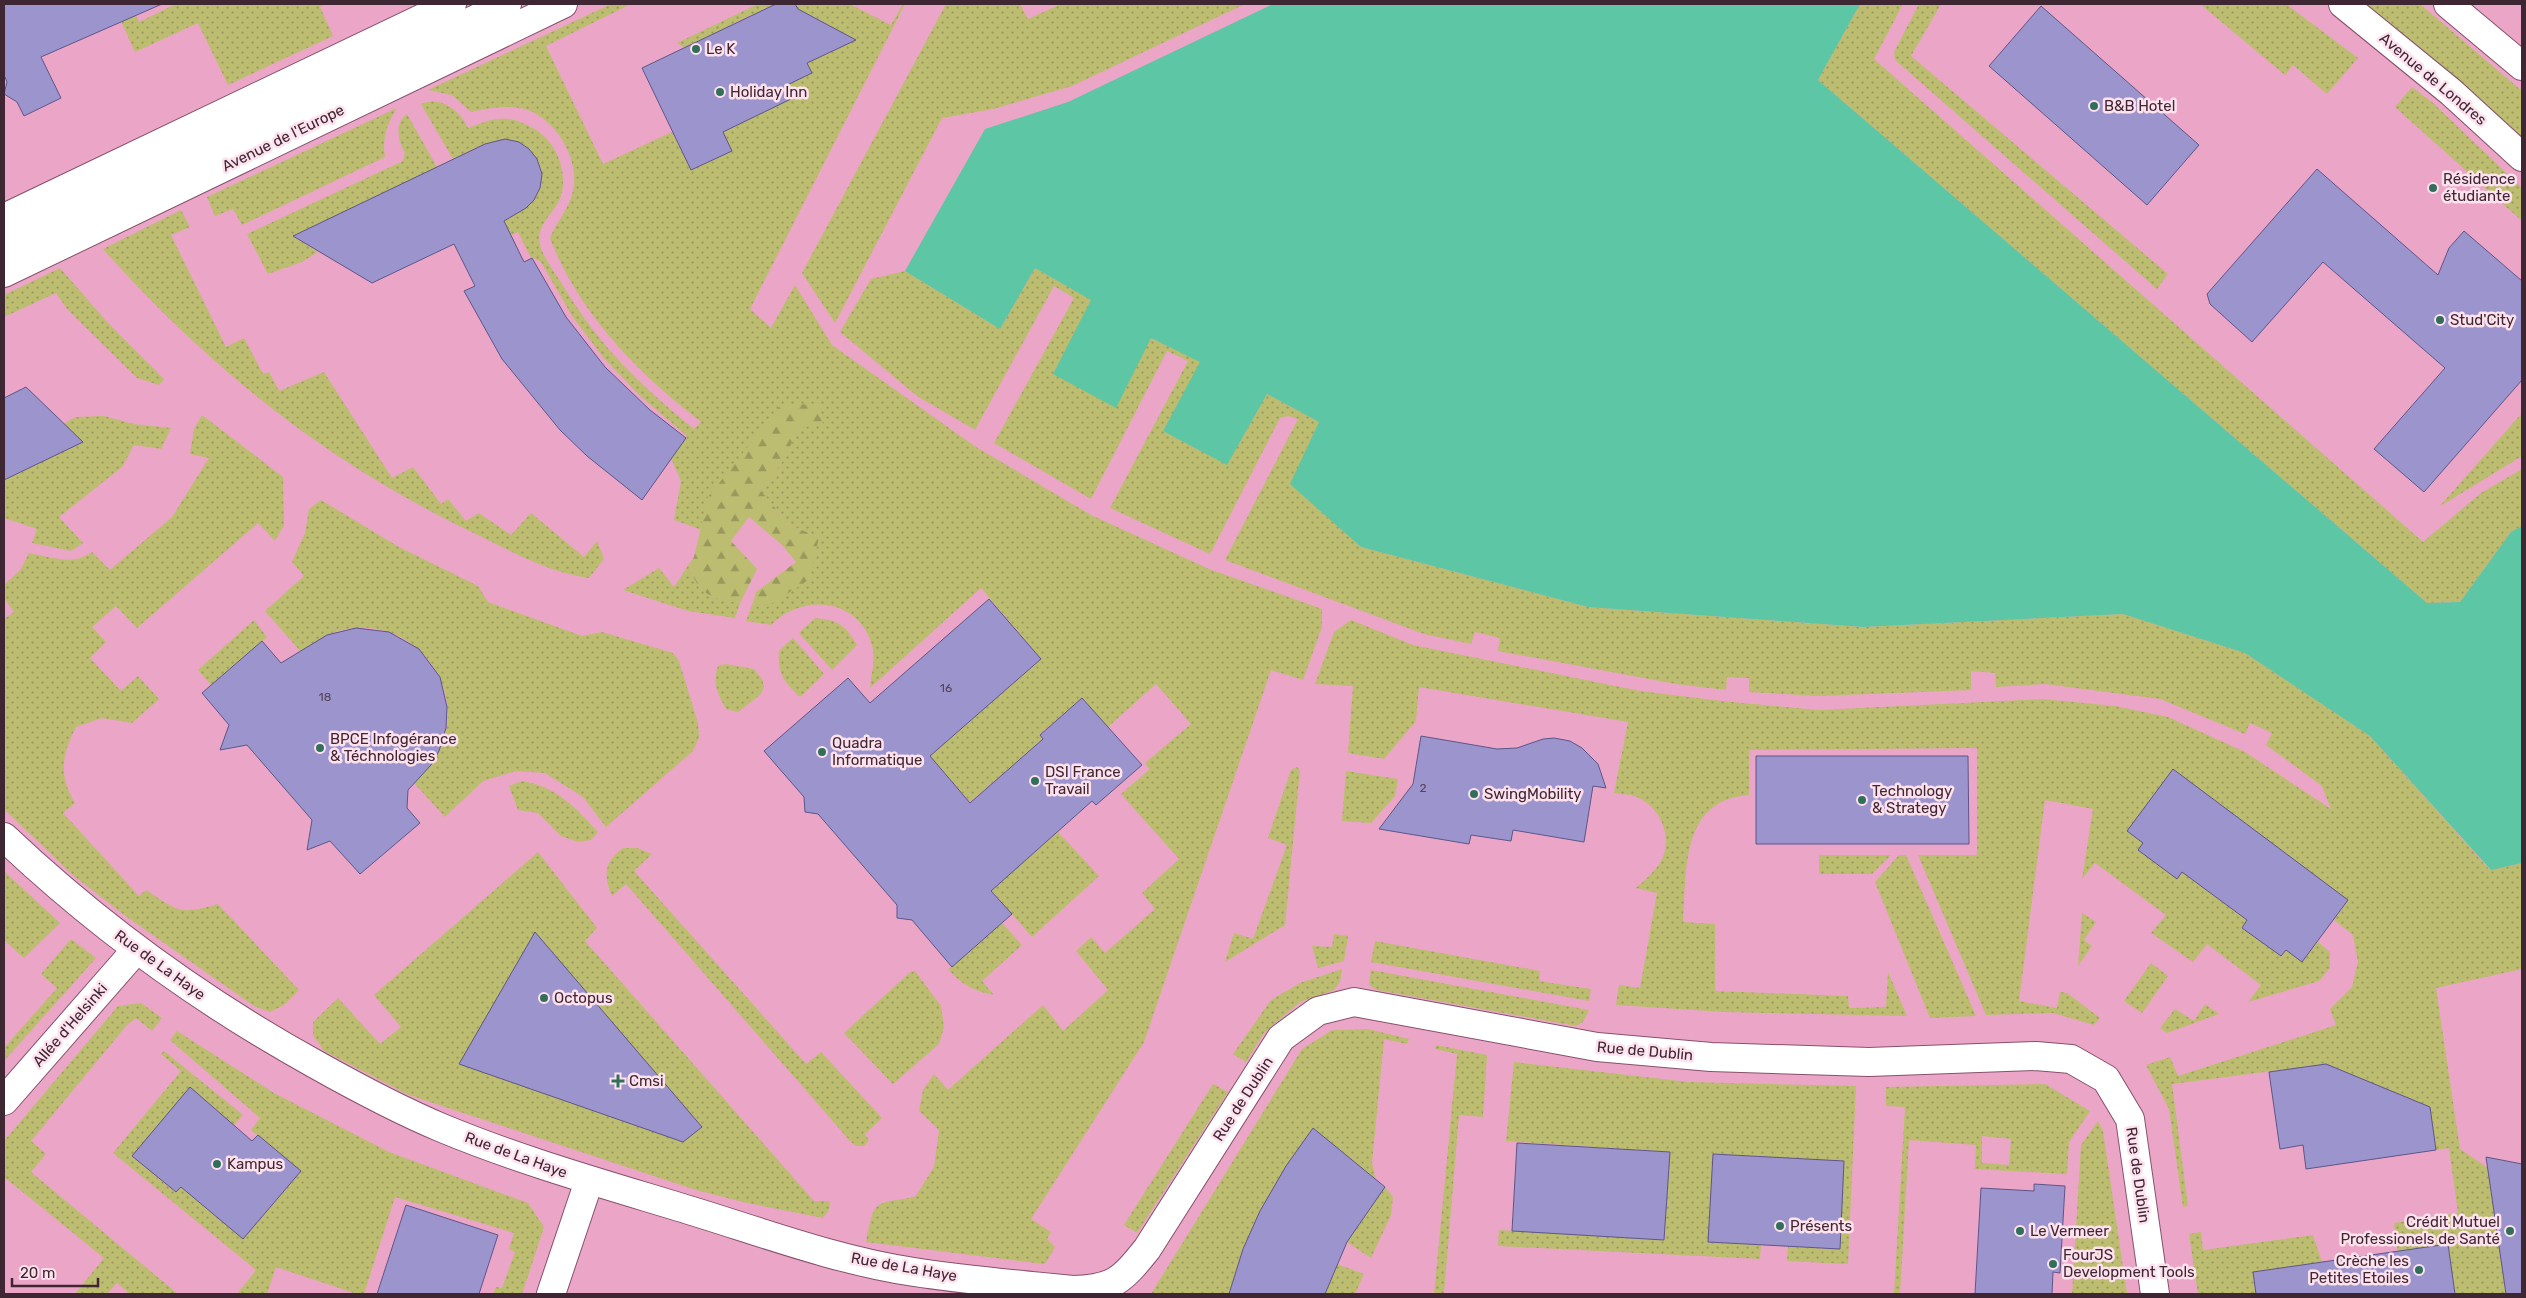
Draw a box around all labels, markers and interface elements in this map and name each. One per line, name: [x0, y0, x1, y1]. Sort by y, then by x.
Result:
street label: Avenue de Londres: [2376, 29, 2490, 129]
place label: Le K: [706, 40, 735, 58]
marker: Le K: [690, 43, 702, 55]
place label: Holiday Inn: [730, 83, 807, 101]
marker: Holiday Inn: [714, 86, 726, 98]
place label: B&B Hotel: [2104, 97, 2175, 115]
marker: B&B Hotel: [2088, 100, 2100, 112]
street label: Avenue de l'Europe: [219, 101, 347, 175]
place label: Résidence étudiante: [2443, 170, 2516, 205]
marker: Résidence étudiante: [2427, 182, 2439, 194]
place label: Stud'City: [2450, 311, 2514, 329]
marker: Stud'City: [2434, 314, 2446, 326]
house number: 16: [940, 681, 952, 695]
house number: 18: [319, 690, 331, 704]
place label: BPCE Infogérance & Téchnologies: [330, 730, 457, 765]
place label: Quadra Informatique: [832, 734, 922, 769]
marker: BPCE Infogérance & Téchnologies: [314, 742, 326, 754]
marker: Quadra Informatique: [816, 746, 828, 758]
place label: DSI France Travail: [1045, 763, 1121, 798]
marker: DSI France Travail: [1029, 775, 1041, 787]
house number: 2: [1419, 781, 1427, 795]
place label: Technology & Strategy: [1872, 782, 1952, 817]
place label: SwingMobility: [1484, 785, 1582, 803]
marker: SwingMobility: [1468, 788, 1480, 800]
marker: Technology & Strategy: [1856, 794, 1868, 806]
street label: Rue de La Haye: [111, 926, 209, 1004]
street label: Allée d'Helsinki: [29, 980, 111, 1070]
place label: Octopus: [554, 989, 613, 1007]
marker: Octopus: [538, 992, 550, 1004]
street label: Rue de Dublin: [1596, 1038, 1694, 1064]
street label: Rue de Dublin: [1209, 1054, 1277, 1144]
place label: Cmsi: [629, 1072, 664, 1090]
marker: Cmsi: [611, 1074, 625, 1088]
street label: Rue de Dublin: [2122, 1126, 2154, 1224]
street label: Rue de La Haye: [462, 1128, 570, 1182]
place label: Kampus: [227, 1155, 283, 1173]
marker: Kampus: [211, 1158, 223, 1170]
place label: Crédit Mutuel Professionels de Santé: [2340, 1213, 2500, 1248]
place label: Présents: [1790, 1217, 1852, 1235]
marker: Présents: [1774, 1220, 1786, 1232]
place label: Le Vermeer: [2030, 1222, 2109, 1240]
marker: Le Vermeer: [2014, 1225, 2026, 1237]
marker: Crédit Mutuel Professionels de Santé: [2504, 1225, 2516, 1237]
place label: FourJS Development Tools: [2063, 1246, 2195, 1281]
street label: Rue de La Haye: [849, 1249, 959, 1285]
place label: Crèche les Petites Etoiles: [2309, 1252, 2409, 1287]
scale bar: [12, 1256, 99, 1288]
marker: FourJS Development Tools: [2047, 1258, 2059, 1270]
text: 20 m: [20, 1264, 55, 1282]
marker: Crèche les Petites Etoiles: [2413, 1264, 2425, 1276]

